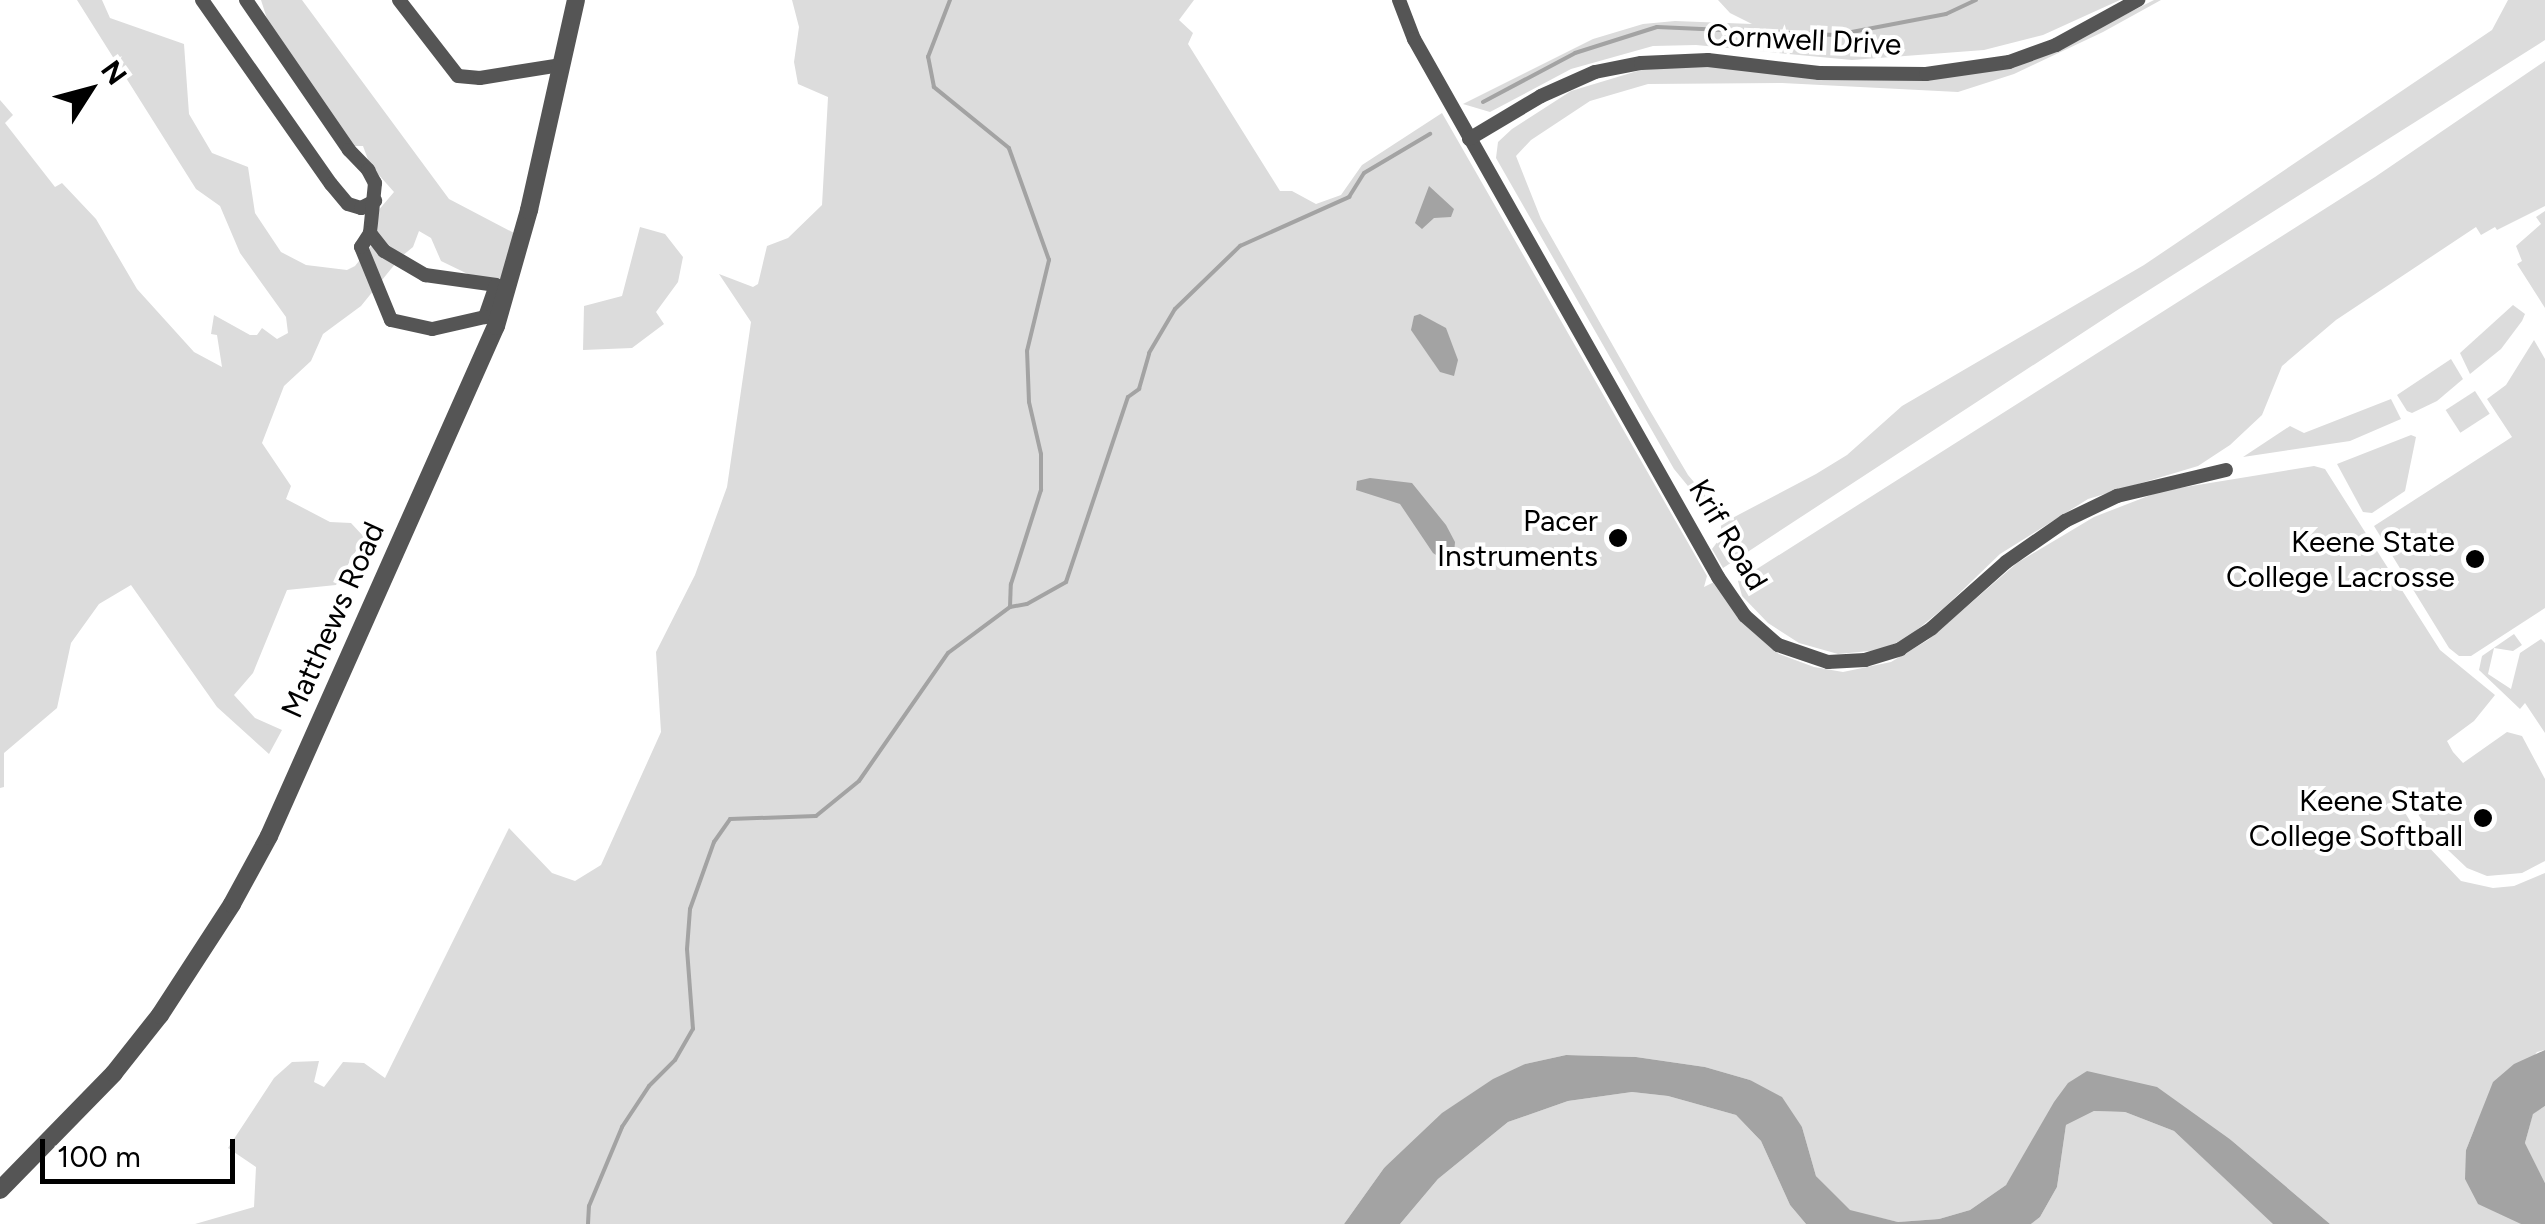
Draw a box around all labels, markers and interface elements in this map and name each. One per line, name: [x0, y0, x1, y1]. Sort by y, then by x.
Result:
street label: Cornwell Drive: [1706, 17, 1902, 63]
north arrow: [40, 40, 140, 140]
text: N: [94, 54, 134, 91]
street label: Krif Road: [1681, 473, 1775, 597]
place label: Pacer Instruments: [1437, 503, 1598, 574]
street label: Matthews Road: [274, 517, 392, 723]
place label: Keene State College Lacrosse: [2226, 524, 2455, 594]
marker: Pacer Instruments: [1607, 527, 1629, 549]
marker: Keene State College Lacrosse: [2464, 548, 2486, 570]
place label: Keene State College Softball: [2249, 783, 2463, 854]
marker: Keene State College Softball: [2472, 807, 2494, 829]
scale bar: [45, 1119, 240, 1181]
text: 100 m: [57, 1138, 141, 1175]

